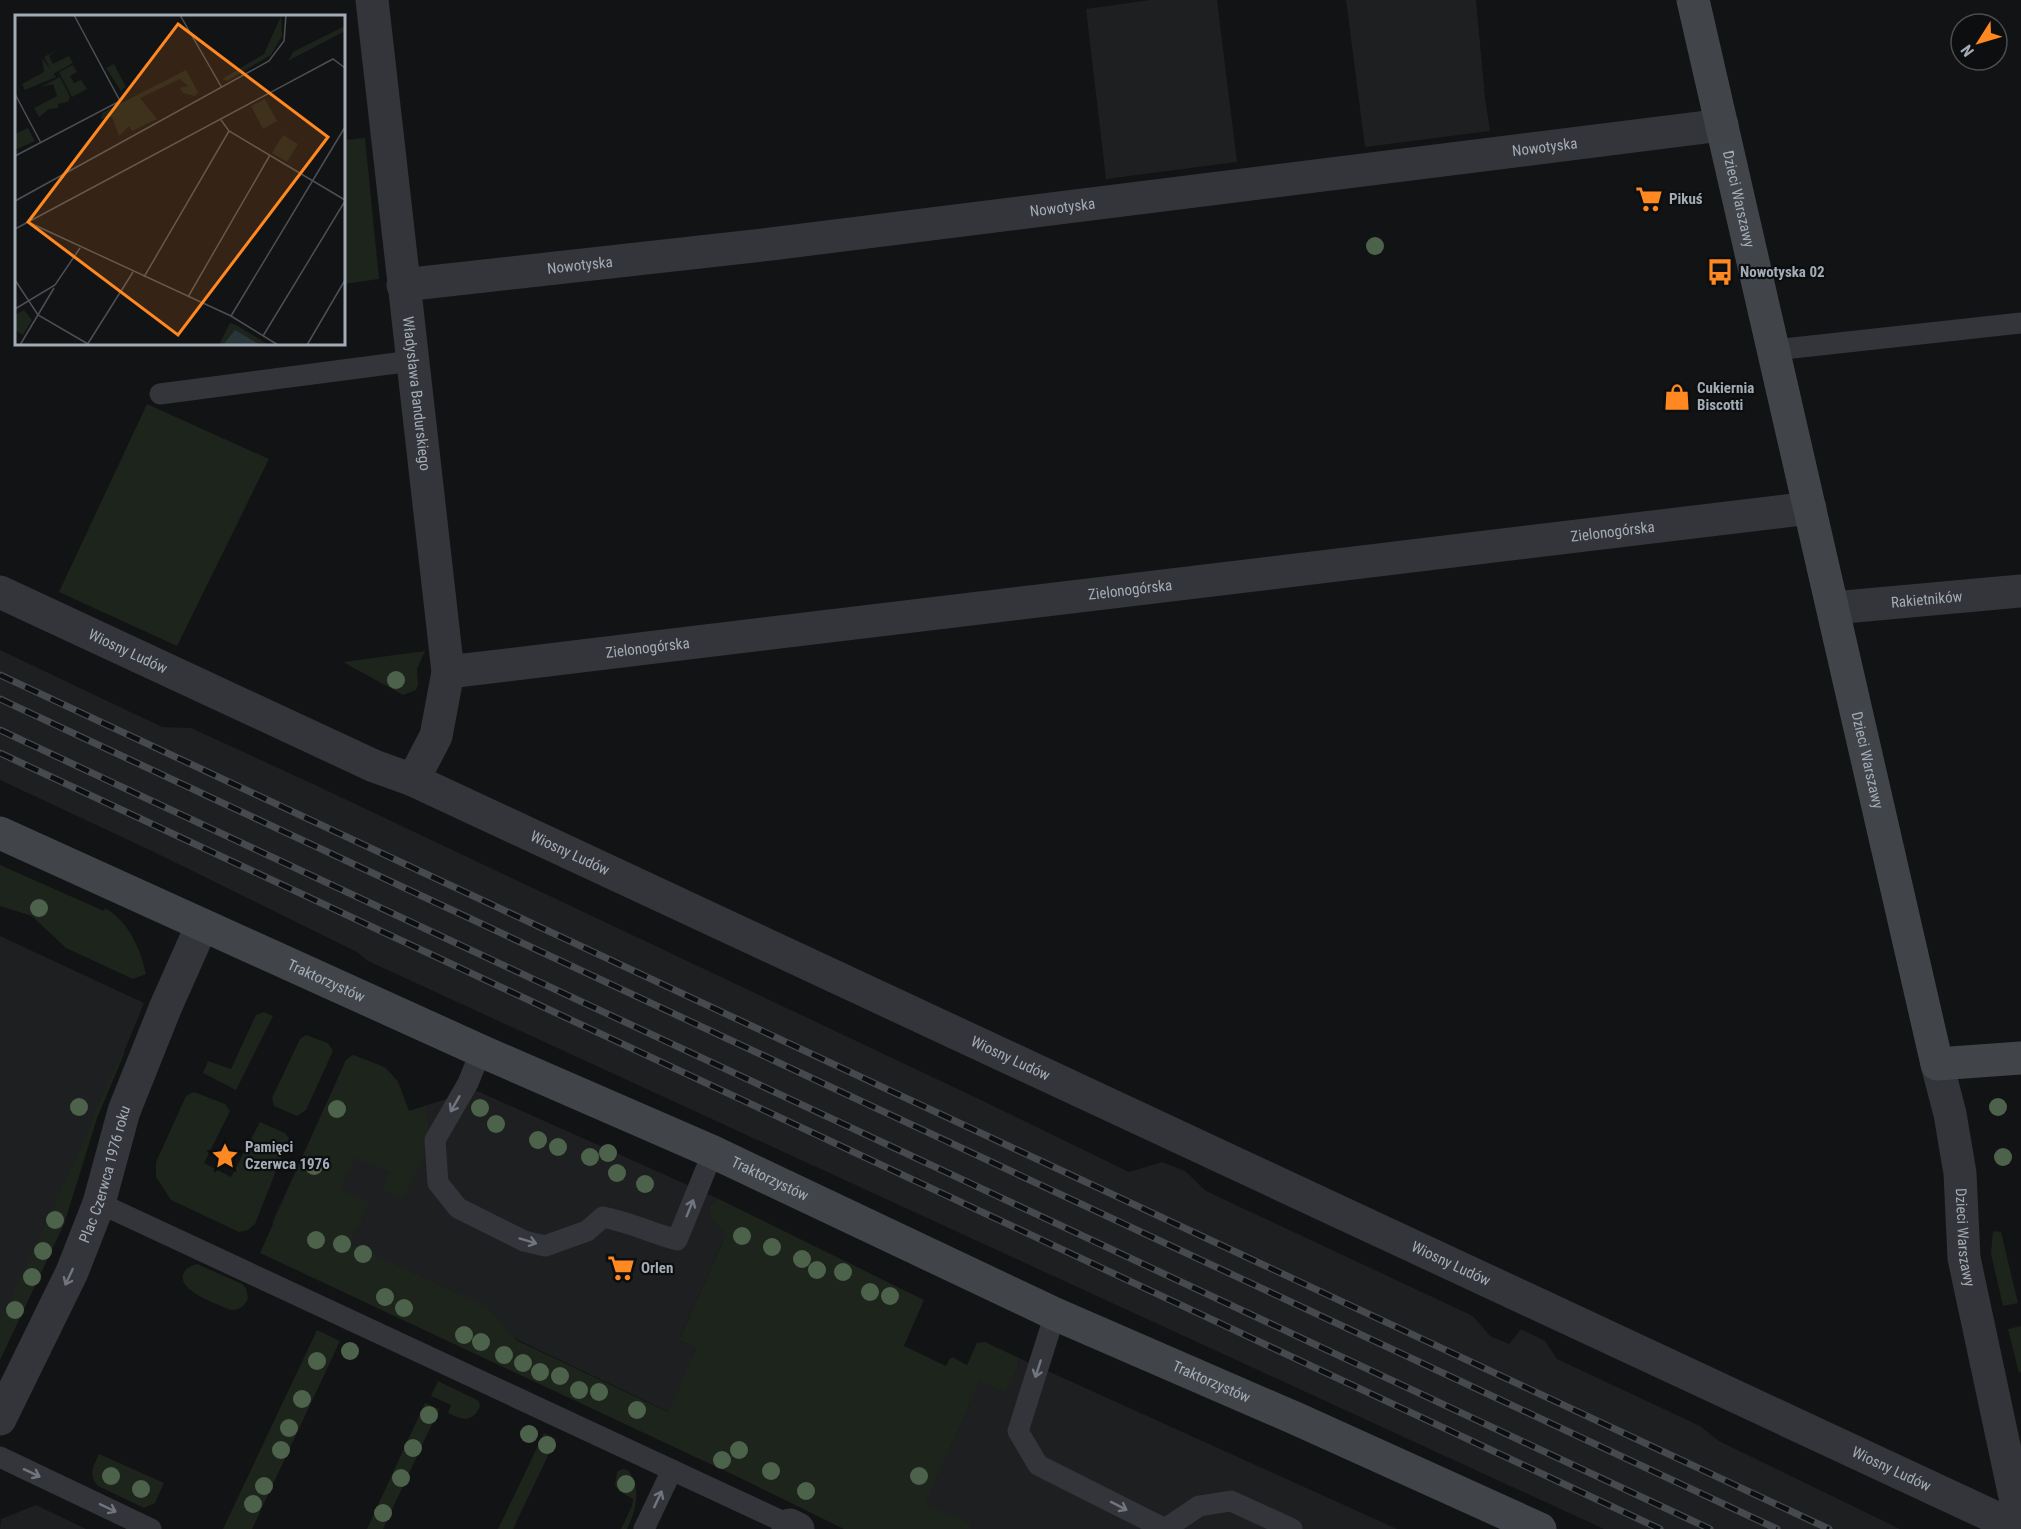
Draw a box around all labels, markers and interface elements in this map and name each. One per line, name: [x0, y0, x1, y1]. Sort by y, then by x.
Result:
north arrow: [1949, 12, 2009, 72]
inset map: [15, 15, 345, 345]
text: N: [1957, 41, 1978, 60]
street label: Nowotyska: [1511, 134, 1578, 160]
street label: Dzieci Warszawy: [1719, 149, 1758, 249]
supermarket icon: Pikuś: [1634, 184, 1664, 214]
place label: Pikuś: [1669, 190, 1703, 208]
street label: Nowotyska: [1029, 195, 1096, 221]
street label: Nowotyska: [546, 253, 614, 278]
bus stop icon: Nowotyska 02: [1705, 257, 1735, 287]
place label: Nowotyska 02: [1740, 263, 1825, 281]
street label: Władysława Bandurskiego: [399, 315, 434, 472]
place label: Cukiernia Biscotti: [1697, 379, 1754, 414]
shop icon: Cukiernia Biscotti: [1662, 382, 1692, 412]
street label: Zielonogórska: [1570, 518, 1656, 546]
street label: Zielonogórska: [1087, 576, 1173, 604]
street label: Rakietników: [1890, 587, 1963, 612]
street label: Wiosny Ludów: [85, 625, 170, 678]
street label: Zielonogórska: [605, 634, 691, 662]
street label: Dzieci Warszawy: [1848, 710, 1887, 811]
street label: Wiosny Ludów: [528, 827, 612, 879]
street label: Traktorzystów: [284, 955, 368, 1006]
street label: Wiosny Ludów: [968, 1032, 1053, 1085]
one-way arrow: [449, 1095, 461, 1112]
street label: Plac Czerwca 1976 roku: [75, 1103, 134, 1245]
place label: Pamięci Czerwca 1976: [245, 1138, 330, 1173]
place icon: Pamięci Czerwca 1976: [210, 1141, 240, 1171]
street label: Traktorzystów: [728, 1153, 811, 1205]
street label: Dzieci Warszawy: [1952, 1188, 1979, 1288]
one-way arrow: [685, 1199, 696, 1218]
one-way arrow: [518, 1236, 537, 1247]
street label: Wiosny Ludów: [1409, 1238, 1493, 1290]
supermarket icon: Orlen: [606, 1253, 636, 1283]
place label: Orlen: [641, 1259, 673, 1277]
one-way arrow: [63, 1267, 75, 1285]
street label: Traktorzystów: [1170, 1357, 1253, 1407]
one-way arrow: [1032, 1359, 1043, 1378]
street label: Wiosny Ludów: [1849, 1443, 1934, 1495]
one-way arrow: [23, 1467, 41, 1479]
one-way arrow: [652, 1491, 664, 1509]
one-way arrow: [1110, 1500, 1128, 1512]
one-way arrow: [99, 1503, 117, 1515]

